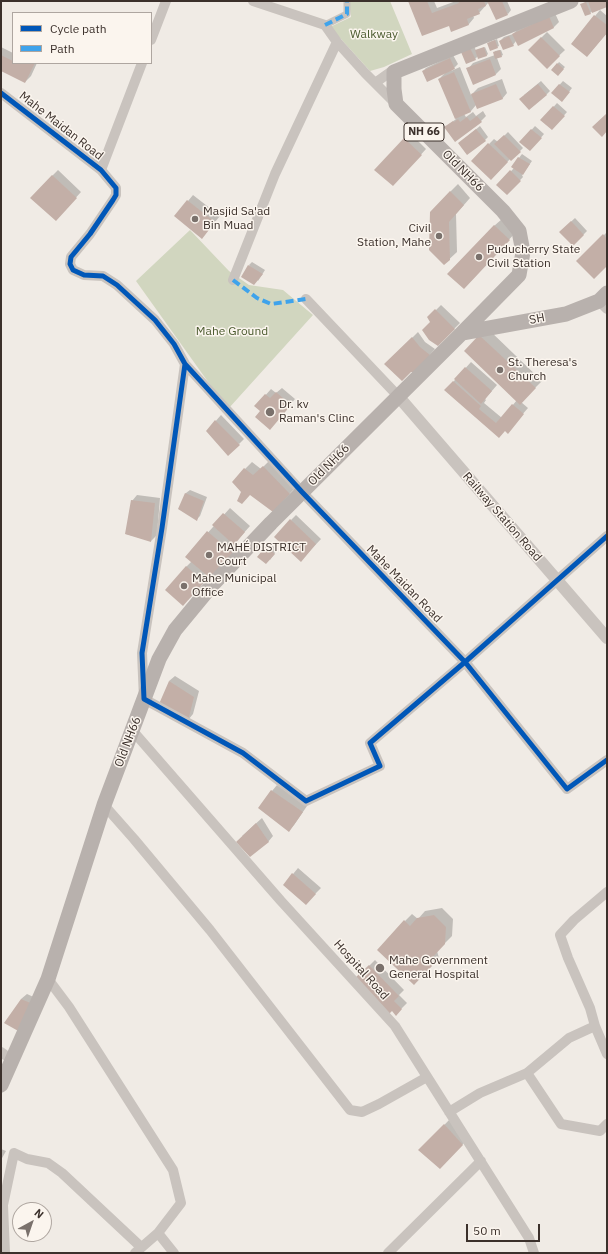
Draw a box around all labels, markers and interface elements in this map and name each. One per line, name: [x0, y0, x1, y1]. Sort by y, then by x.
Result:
legend: [12, 12, 152, 64]
text: Cycle path: [50, 21, 107, 36]
park label: Walkway: [350, 28, 398, 42]
text: Path: [50, 41, 75, 56]
street label: Mahe Maidan Road: [16, 89, 106, 163]
road number: NH 66: [404, 123, 444, 141]
street label: Old NH66: [439, 147, 487, 195]
place label: Masjid Sa'ad Bin Muad: [203, 205, 270, 233]
marker: Masjid Sa'ad Bin Muad: [190, 214, 200, 224]
place label: Civil Station, Mahe: [357, 222, 431, 250]
marker: Civil Station, Mahe: [434, 231, 444, 241]
place label: Puducherry State Civil Station: [487, 243, 580, 271]
marker: Puducherry State Civil Station: [474, 252, 484, 262]
street label: SH: [528, 310, 546, 328]
park label: Mahe Ground: [196, 325, 268, 339]
place label: St. Theresa's Church: [508, 356, 577, 384]
marker: St. Theresa's Church: [495, 365, 505, 375]
place label: Dr. kv Raman's Clinc: [279, 398, 355, 426]
marker: Dr. kv Raman's Clinc: [264, 406, 276, 418]
street label: Old NH66: [305, 441, 353, 489]
street label: Railway Station Road: [459, 470, 545, 564]
place label: MAHÉ DISTRICT Court: [217, 541, 306, 569]
street label: Mahe Maidan Road: [363, 542, 445, 626]
marker: MAHÉ DISTRICT Court: [204, 550, 214, 560]
place label: Mahe Municipal Office: [192, 572, 276, 600]
marker: Mahe Municipal Office: [179, 581, 189, 591]
street label: Old NH66: [112, 715, 144, 769]
street label: Hospital Road: [330, 937, 392, 1003]
place label: Mahe Government General Hospital: [389, 954, 488, 982]
marker: Mahe Government General Hospital: [374, 962, 386, 974]
north arrow: [12, 1202, 52, 1242]
text: N: [32, 1206, 47, 1221]
scale bar: [468, 1216, 542, 1242]
text: 50 m: [473, 1223, 501, 1238]

